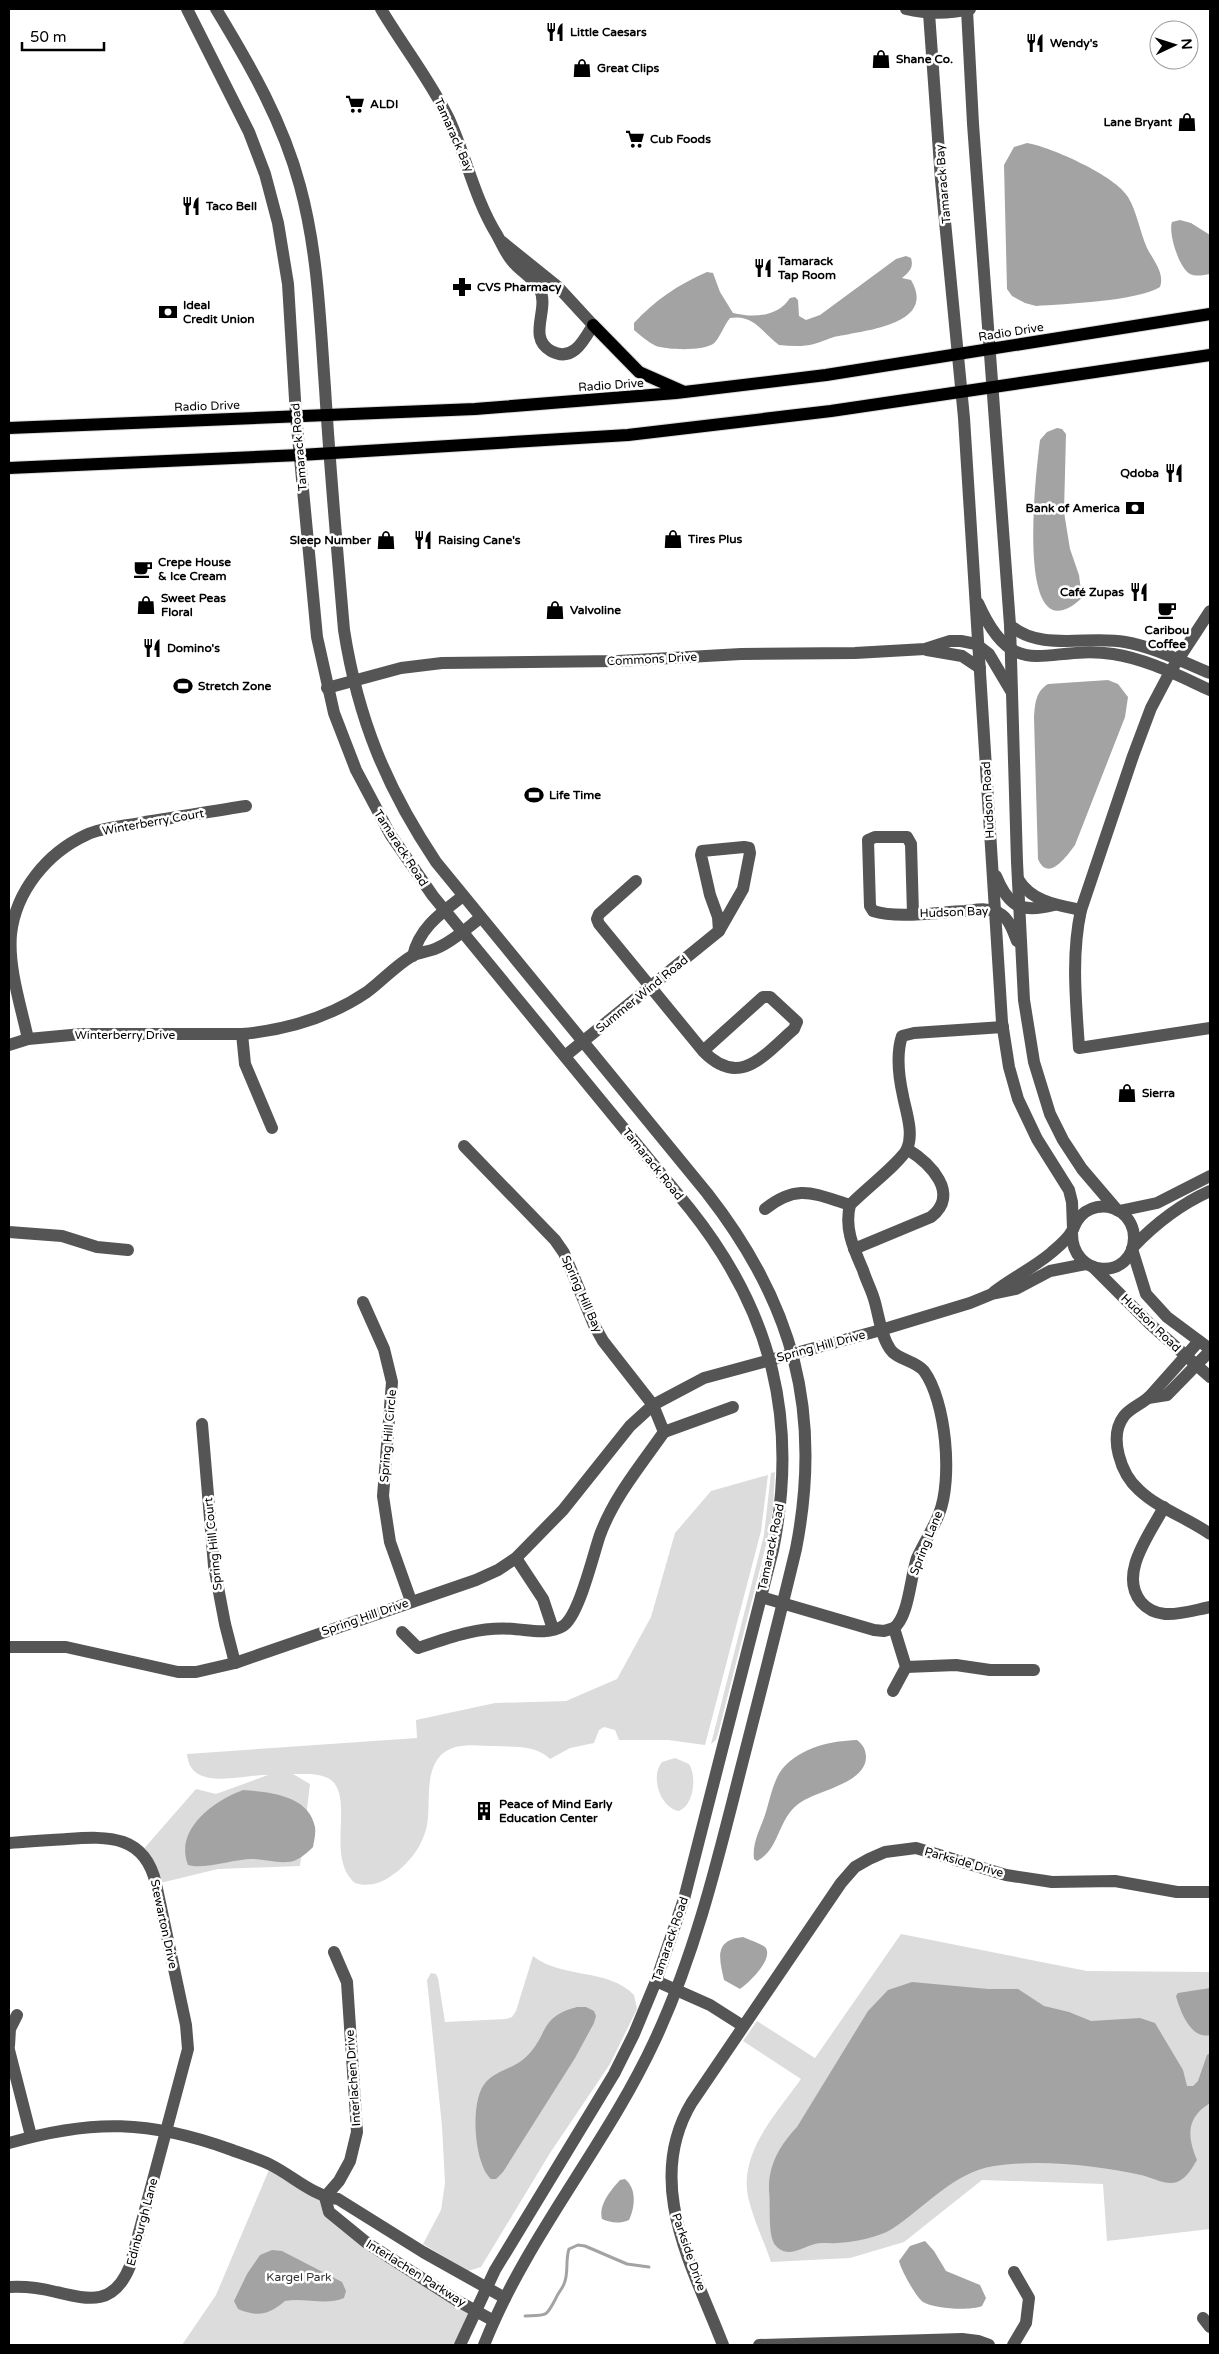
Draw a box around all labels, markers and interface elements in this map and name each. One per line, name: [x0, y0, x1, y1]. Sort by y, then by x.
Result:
scale bar: [22, 20, 105, 52]
north arrow: [1149, 20, 1199, 70]
restaurant icon: Little Caesars: [544, 21, 566, 43]
place label: Little Caesars: [570, 25, 647, 39]
text: 50 m: [30, 28, 67, 46]
restaurant icon: Wendy's: [1024, 32, 1046, 54]
place label: Wendy's: [1050, 36, 1098, 51]
text: N: [1178, 38, 1195, 50]
shop icon: Shane Co.: [870, 48, 892, 70]
place label: Shane Co.: [896, 52, 953, 66]
shop icon: Great Clips: [571, 57, 593, 79]
place label: Great Clips: [597, 61, 659, 76]
supermarket icon: ALDI: [344, 93, 366, 115]
street label: Tamarack Bay: [431, 96, 477, 175]
place label: ALDI: [370, 97, 398, 111]
shop icon: Lane Bryant: [1176, 111, 1198, 133]
place label: Lane Bryant: [1103, 115, 1172, 130]
supermarket icon: Cub Foods: [624, 128, 646, 150]
place label: Cub Foods: [650, 132, 711, 146]
street label: Tamarack Bay: [933, 143, 953, 224]
restaurant icon: Taco Bell: [180, 195, 202, 217]
place label: Taco Bell: [205, 199, 257, 213]
place label: Tamarack Tap Room: [777, 254, 836, 283]
restaurant icon: Tamarack Tap Room: [752, 257, 774, 279]
pharmacy icon: CVS Pharmacy: [451, 276, 473, 298]
place label: CVS Pharmacy: [477, 280, 562, 295]
place label: Ideal Credit Union: [183, 298, 255, 326]
bank icon: Ideal Credit Union: [157, 301, 179, 323]
street label: Radio Drive: [977, 320, 1045, 344]
street label: Radio Drive: [578, 376, 645, 394]
street label: Radio Drive: [174, 398, 240, 414]
street label: Tamarack Road: [288, 402, 310, 492]
restaurant icon: Qdoba: [1163, 462, 1185, 484]
place label: Qdoba: [1120, 466, 1159, 480]
bank icon: Bank of America: [1124, 497, 1146, 519]
place label: Bank of America: [1026, 501, 1120, 515]
shop icon: Tires Plus: [662, 528, 684, 550]
shop icon: Sleep Number: [375, 529, 397, 551]
restaurant icon: Raising Cane's: [412, 529, 434, 551]
place label: Tires Plus: [687, 532, 743, 546]
place label: Sleep Number: [290, 533, 371, 548]
place label: Raising Cane's: [438, 533, 521, 548]
place label: Crepe House & Ice Cream: [158, 555, 231, 583]
cafe icon: Crepe House & Ice Cream: [132, 558, 154, 580]
restaurant icon: Café Zupas: [1128, 581, 1150, 603]
place label: Café Zupas: [1060, 585, 1124, 600]
place label: Sweet Peas Floral: [161, 591, 226, 619]
shop icon: Sweet Peas Floral: [135, 594, 157, 616]
shop icon: Valvoline: [544, 599, 566, 621]
cafe icon: Caribou Coffee: [1156, 599, 1178, 621]
place label: Valvoline: [570, 603, 621, 617]
place label: Caribou Coffee: [1145, 623, 1189, 651]
restaurant icon: Domino's: [141, 637, 163, 659]
place label: Domino's: [167, 641, 220, 655]
street label: Commons Drive: [606, 650, 698, 668]
sports icon: Stretch Zone: [172, 675, 194, 697]
place label: Stretch Zone: [198, 679, 272, 693]
street label: Hudson Road: [979, 761, 997, 839]
sports icon: Life Time: [523, 784, 545, 806]
place label: Life Time: [549, 788, 601, 802]
street label: Winterberry Court: [101, 806, 205, 838]
street label: Tamarack Road: [371, 807, 431, 889]
street label: Hudson Bay: [919, 904, 989, 920]
street label: Summer Wind Road: [593, 953, 691, 1035]
street label: Winterberry Drive: [75, 1028, 176, 1042]
shop icon: Sierra: [1116, 1082, 1138, 1104]
place label: Sierra: [1142, 1086, 1175, 1100]
street label: Tamarack Road: [620, 1125, 686, 1203]
street label: Spring Hill Bay: [559, 1253, 605, 1335]
street label: Hudson Road: [1118, 1291, 1184, 1355]
street label: Spring Hill Drive: [775, 1327, 867, 1365]
street label: Spring Hill Circle: [377, 1389, 399, 1483]
street label: Spring Hill Court: [201, 1496, 225, 1591]
street label: Tamarack Road: [755, 1502, 787, 1592]
street label: Spring Lane: [907, 1509, 945, 1577]
street label: Spring Hill Drive: [320, 1595, 411, 1638]
place label: Peace of Mind Early Education Center: [499, 1797, 613, 1825]
building icon: Peace of Mind Early Education Center: [473, 1800, 495, 1822]
street label: Parkside Drive: [923, 1844, 1005, 1880]
street label: Stewarton Drive: [148, 1878, 180, 1970]
street label: Tamarack Road: [649, 1895, 691, 1983]
street label: Interlachen Drive: [343, 2029, 363, 2127]
street label: Edinburgh Lane: [124, 2176, 161, 2267]
street label: Parkside Drive: [669, 2211, 709, 2293]
street label: Interlachen Parkway: [363, 2237, 469, 2310]
park label: Kargel Park: [266, 2270, 332, 2284]

